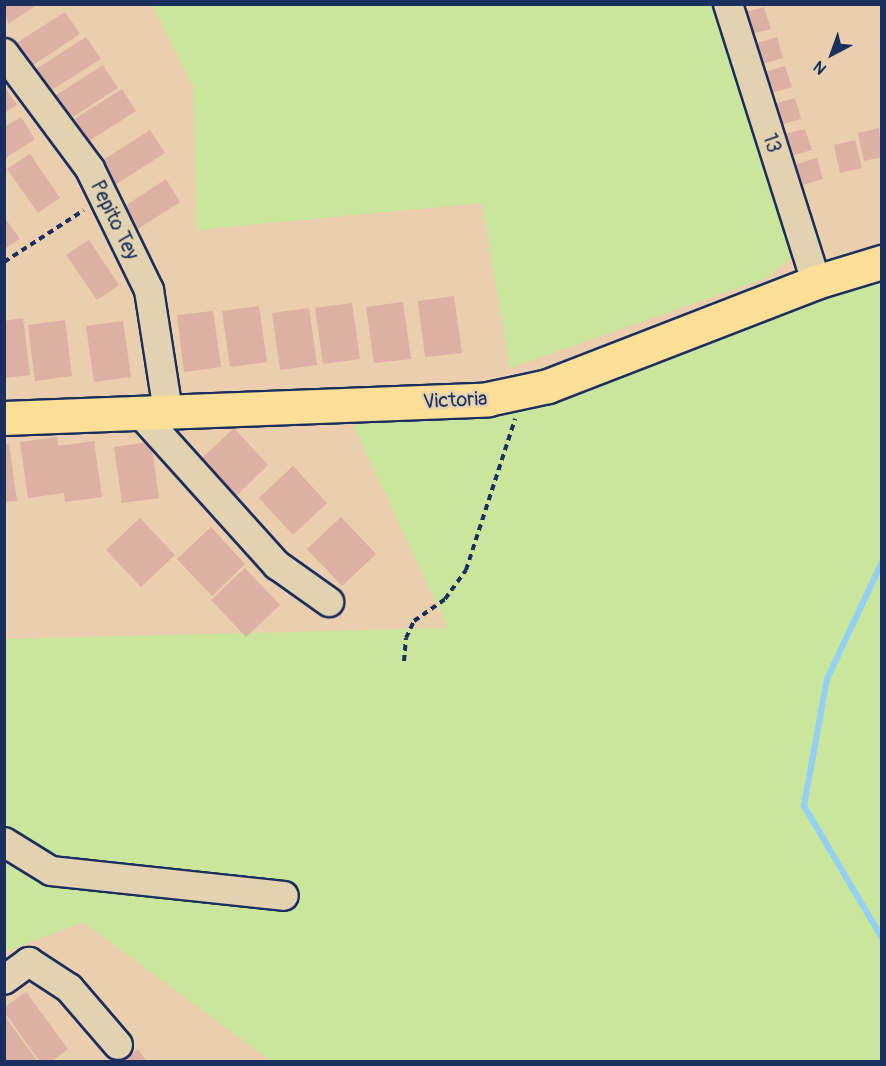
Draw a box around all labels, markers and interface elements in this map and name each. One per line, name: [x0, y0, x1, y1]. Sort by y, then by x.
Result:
north arrow: [802, 24, 862, 84]
text: N: [810, 56, 831, 79]
street label: 13: [758, 130, 786, 156]
street label: Pepito Tey: [86, 176, 144, 264]
street label: Victoria: [422, 386, 488, 414]

